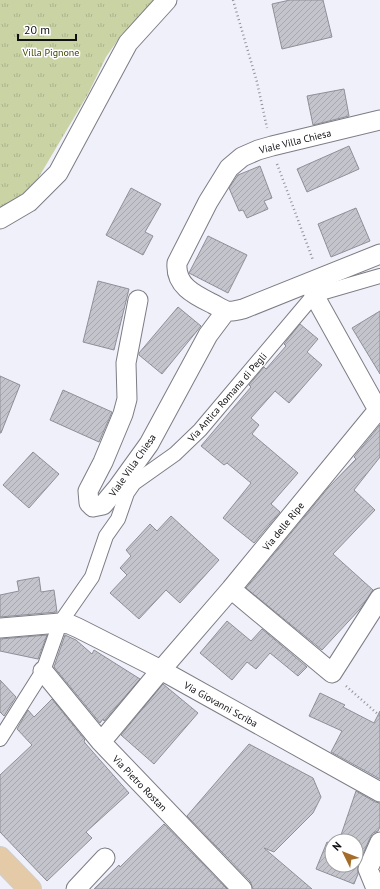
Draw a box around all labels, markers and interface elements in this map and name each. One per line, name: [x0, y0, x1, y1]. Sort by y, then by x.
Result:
scale bar: [18, 16, 76, 42]
text: 20 m: [24, 22, 50, 37]
park label: Villa Pignone: [22, 46, 79, 59]
street label: Viale Villa Chiesa: [257, 126, 332, 157]
street label: Via Antica Romana di Pegli: [184, 350, 270, 445]
street label: Viale Villa Chiesa: [105, 431, 159, 500]
street label: Via delle Ripe: [259, 499, 307, 554]
street label: Via Giovanni Scriba: [181, 678, 260, 730]
street label: Via Pietro Rostan: [109, 752, 170, 814]
north arrow: [324, 833, 364, 873]
text: N: [329, 839, 344, 854]

